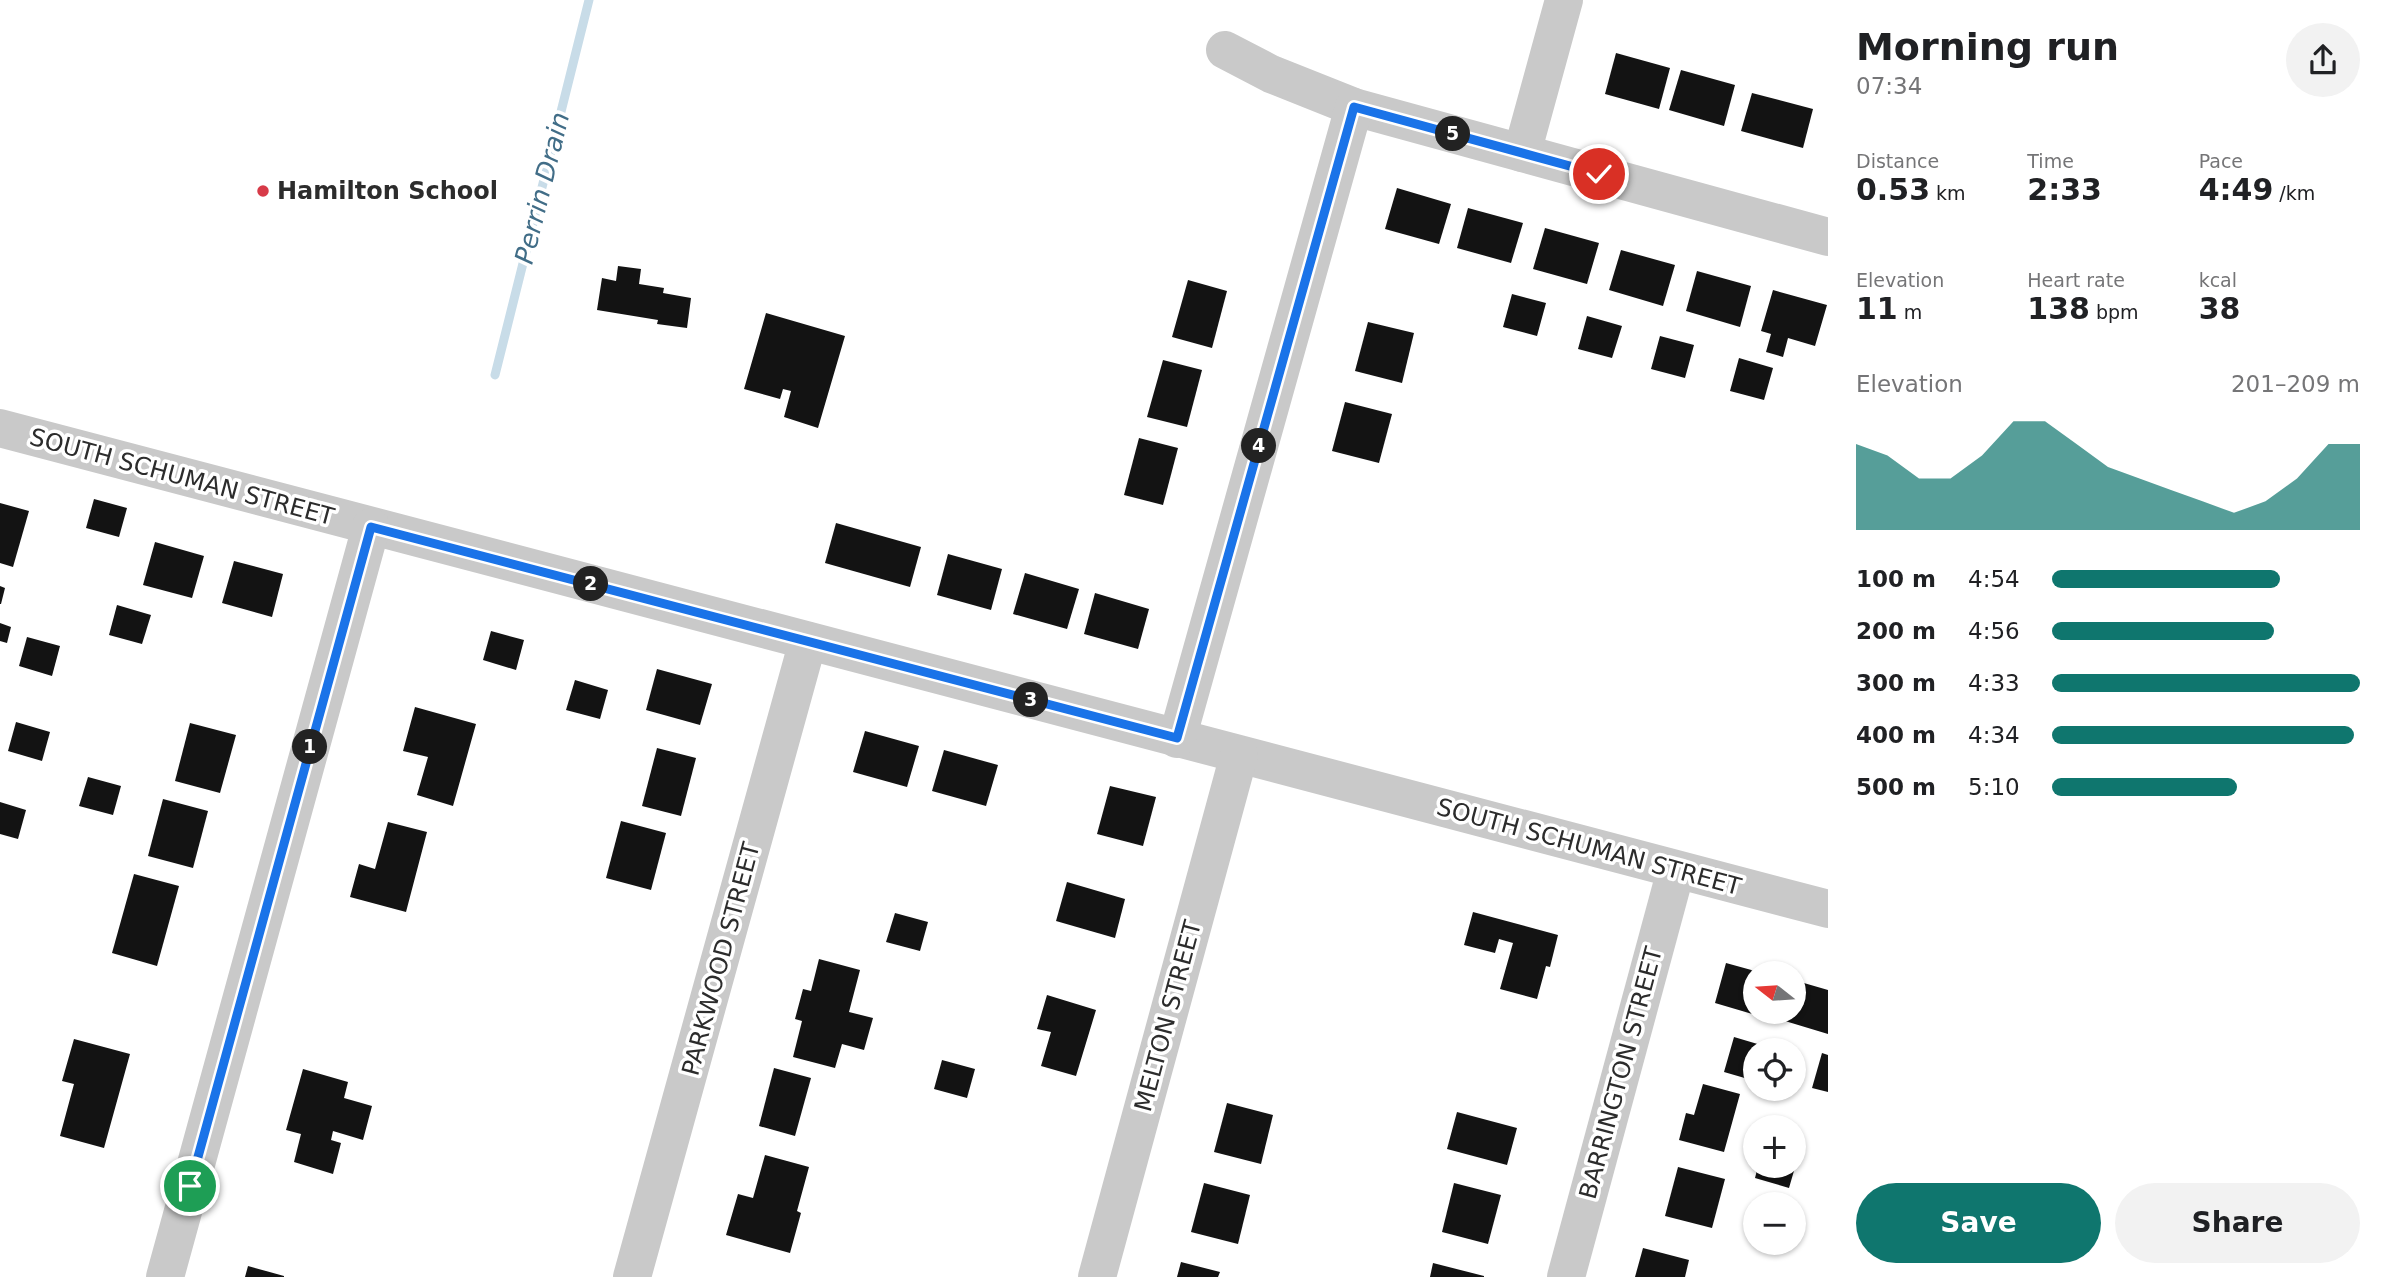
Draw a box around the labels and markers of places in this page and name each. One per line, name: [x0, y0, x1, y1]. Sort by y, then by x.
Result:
pin: 5: [1436, 116, 1470, 152]
pin: [1569, 144, 1629, 204]
place label: Hamilton School: [277, 177, 498, 205]
marker: Hamilton School: [255, 183, 271, 199]
pin: 4: [1242, 428, 1276, 464]
pin: 2: [574, 566, 608, 602]
pin: 3: [1014, 682, 1048, 718]
pin: 1: [292, 730, 328, 764]
pin: [160, 1156, 220, 1216]

